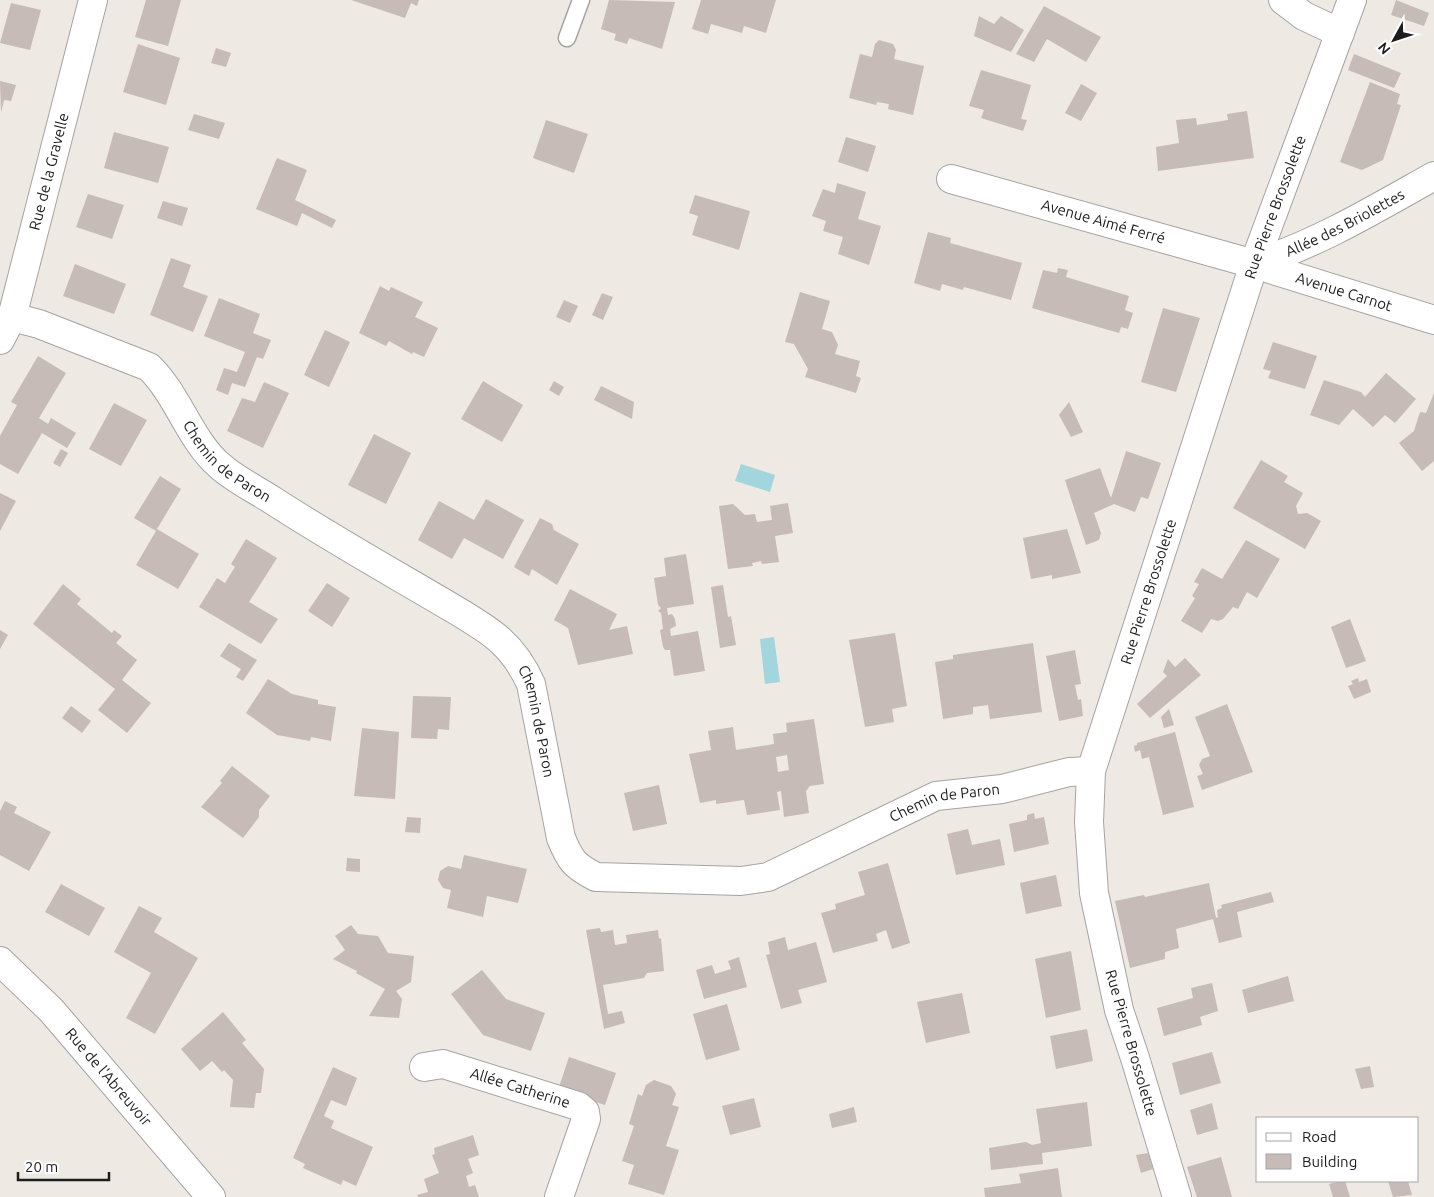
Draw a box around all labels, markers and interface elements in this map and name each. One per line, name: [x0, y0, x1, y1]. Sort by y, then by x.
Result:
north arrow: [1369, 15, 1419, 65]
text: N: [1375, 39, 1394, 58]
street label: Rue de la Gravelle: [26, 111, 72, 232]
street label: Rue Pierre Brossolette: [1241, 133, 1309, 281]
street label: Allée des Briolettes: [1283, 185, 1407, 260]
street label: Avenue Aimé Ferré: [1039, 196, 1167, 247]
street label: Avenue Carnot: [1294, 269, 1395, 315]
street label: Chemin de Paron: [180, 417, 274, 505]
street label: Rue Pierre Brossolette: [1117, 517, 1179, 666]
street label: Chemin de Paron: [515, 662, 558, 779]
street label: Chemin de Paron: [886, 780, 1000, 825]
street label: Rue Pierre Brossolette: [1102, 968, 1161, 1118]
street label: Rue de l'Abreuvoir: [62, 1024, 155, 1129]
street label: Allée Catherine: [468, 1064, 572, 1111]
legend: [1256, 1117, 1419, 1182]
text: Road: [1302, 1128, 1337, 1145]
scale bar: [18, 1150, 109, 1182]
text: Building: [1302, 1153, 1357, 1170]
text: 20 m: [25, 1158, 58, 1175]

